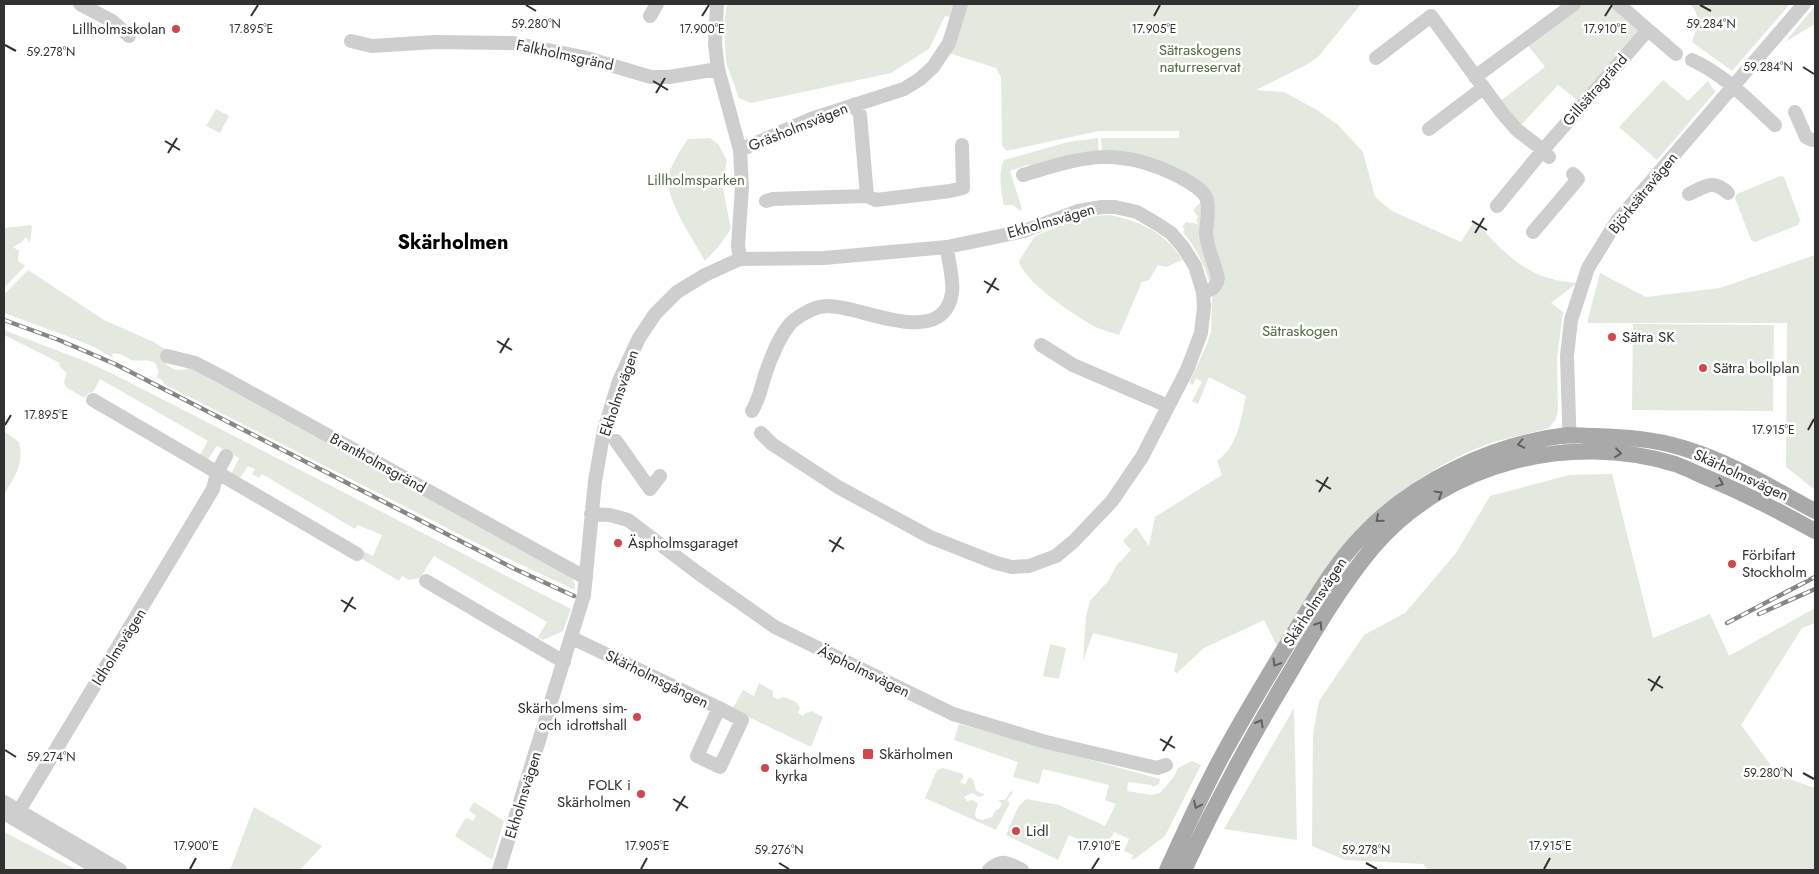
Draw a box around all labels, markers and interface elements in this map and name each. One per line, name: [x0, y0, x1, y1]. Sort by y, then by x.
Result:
text: 59.280°N: [511, 15, 561, 33]
text: 59.284°N: [1686, 15, 1736, 33]
place label: Lillholmsskolan: [72, 18, 166, 40]
text: 17.895°E: [229, 20, 273, 38]
text: 17.900°E: [679, 20, 725, 38]
text: 17.905°E: [1132, 20, 1176, 38]
text: 17.910°E: [1583, 20, 1627, 38]
marker: Lillholmsskolan: [170, 23, 182, 35]
street label: Falkholmsgränd: [514, 34, 616, 76]
park label: Sätraskogens naturreservat: [1159, 39, 1241, 78]
text: 59.278°N: [27, 43, 75, 61]
street label: Gillsätragränd: [1557, 49, 1633, 131]
text: 59.284°N: [1743, 58, 1793, 76]
street label: Gräsholmsvägen: [745, 97, 851, 157]
street label: Björksätravägen: [1603, 147, 1683, 239]
park label: Lillholmsparken: [647, 169, 745, 191]
street label: Ekholmsvägen: [1005, 198, 1097, 244]
district label: Skärholmen: [397, 228, 509, 257]
park label: Sätraskogen: [1262, 320, 1338, 342]
place label: Sätra SK: [1622, 326, 1675, 348]
marker: Sätra SK: [1606, 331, 1618, 343]
street label: Ekholmsvägen: [594, 347, 644, 439]
place label: Sätra bollplan: [1713, 357, 1800, 379]
marker: Sätra bollplan: [1697, 362, 1709, 374]
text: 17.895°E: [24, 406, 68, 424]
text: 17.915°E: [1751, 421, 1795, 439]
street label: Brantholmsgränd: [326, 427, 430, 499]
one-way arrow: [1517, 439, 1526, 449]
street label: Skärholmsvägen: [1690, 443, 1792, 507]
one-way arrow: [1615, 447, 1623, 458]
one-way arrow: [1715, 476, 1724, 487]
one-way arrow: [1433, 490, 1442, 500]
one-way arrow: [1376, 514, 1385, 522]
place label: Äspholmsgaraget: [628, 532, 738, 554]
marker: Äspholmsgaraget: [612, 537, 624, 549]
place label: Förbifart Stockholm: [1742, 544, 1807, 583]
street label: Skärholmsvägen: [1278, 553, 1352, 651]
marker: Förbifart Stockholm: [1726, 558, 1738, 570]
street label: Idholmsvägen: [87, 604, 151, 690]
one-way arrow: [1313, 621, 1322, 631]
street label: Äspholmsvägen: [814, 639, 914, 703]
street label: Skärholmsgången: [602, 644, 712, 714]
one-way arrow: [1273, 658, 1283, 667]
place label: Skärholmens sim- och idrottshall: [518, 697, 628, 736]
marker: Skärholmens sim- och idrottshall: [631, 711, 643, 723]
one-way arrow: [1254, 719, 1264, 728]
place label: Skärholmen: [879, 743, 953, 765]
marker: Skärholmen: [861, 747, 875, 761]
text: 59.274°N: [26, 748, 76, 766]
place label: Skärholmens kyrka: [775, 748, 855, 787]
street label: Ekholmsvägen: [499, 749, 547, 841]
marker: Skärholmens kyrka: [759, 762, 771, 774]
text: 59.280°N: [1743, 764, 1793, 782]
place label: FOLK i Skärholmen: [557, 774, 631, 813]
marker: FOLK i Skärholmen: [635, 788, 647, 800]
one-way arrow: [1193, 800, 1204, 809]
place label: Lidl: [1026, 820, 1049, 842]
marker: Lidl: [1010, 825, 1022, 837]
text: 17.900°E: [173, 837, 219, 855]
text: 17.905°E: [625, 837, 669, 855]
text: 17.910°E: [1077, 837, 1121, 855]
text: 17.915°E: [1528, 837, 1572, 855]
text: 59.276°N: [754, 841, 804, 859]
text: 59.278°N: [1342, 841, 1390, 859]

